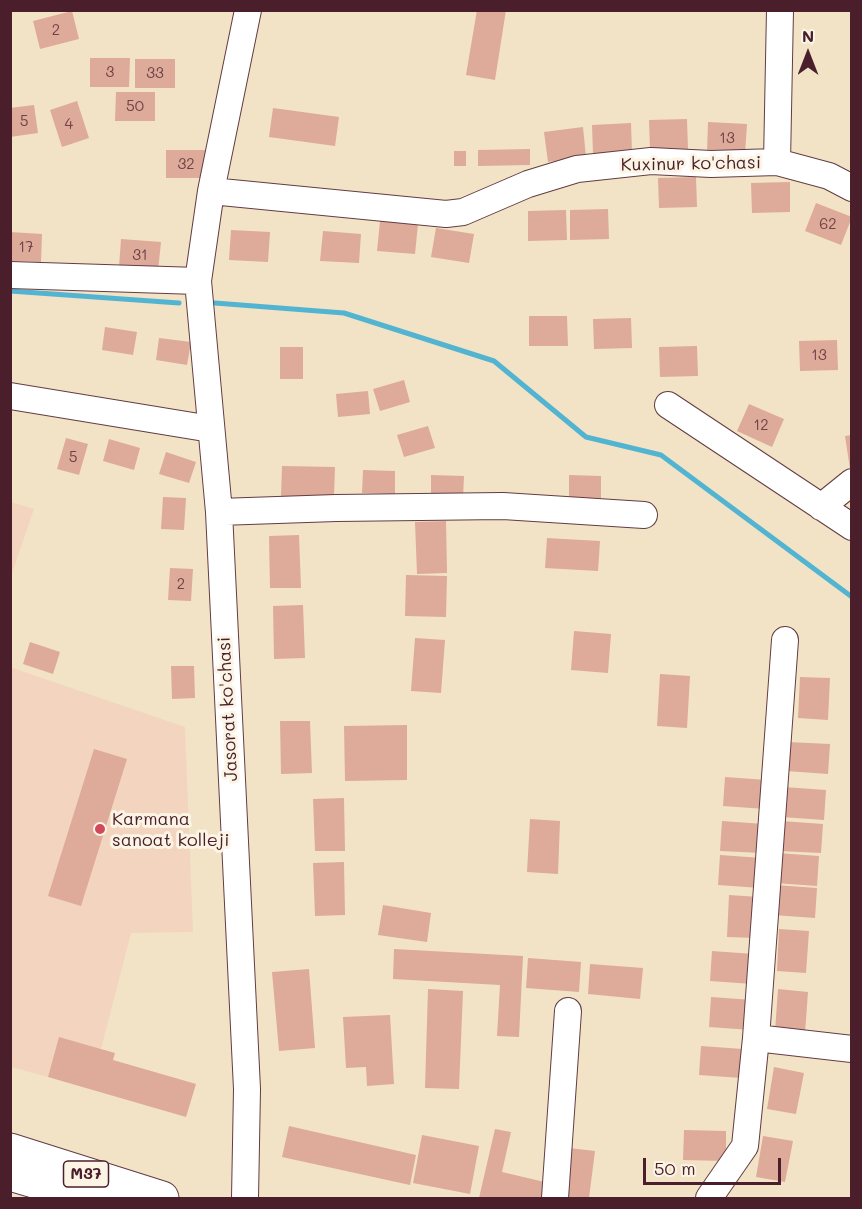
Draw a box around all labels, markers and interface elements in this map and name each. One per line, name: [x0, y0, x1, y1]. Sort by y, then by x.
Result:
house number: 2: [52, 21, 60, 39]
north arrow: [778, 24, 838, 84]
text: N: [802, 25, 814, 46]
house number: 3: [106, 63, 114, 81]
house number: 33: [146, 64, 164, 82]
house number: 50: [126, 97, 144, 115]
house number: 5: [20, 112, 28, 130]
house number: 4: [65, 115, 73, 133]
house number: 13: [719, 129, 735, 147]
street label: Kuxinur ko'chasi: [621, 152, 761, 176]
house number: 32: [177, 155, 195, 173]
house number: 62: [819, 215, 837, 233]
house number: 17: [18, 238, 34, 256]
house number: 31: [132, 246, 148, 264]
house number: 13: [811, 346, 827, 364]
house number: 12: [753, 416, 769, 434]
house number: 5: [69, 448, 77, 466]
house number: 2: [177, 575, 185, 593]
street label: Jasorat ko'chasi: [213, 636, 243, 782]
place label: Karmana sanoat kolleji: [112, 808, 229, 850]
marker: Karmana sanoat kolleji: [93, 822, 107, 836]
scale bar: [646, 1146, 784, 1184]
text: 50 m: [654, 1156, 696, 1180]
road number: M37: [64, 1161, 109, 1187]

